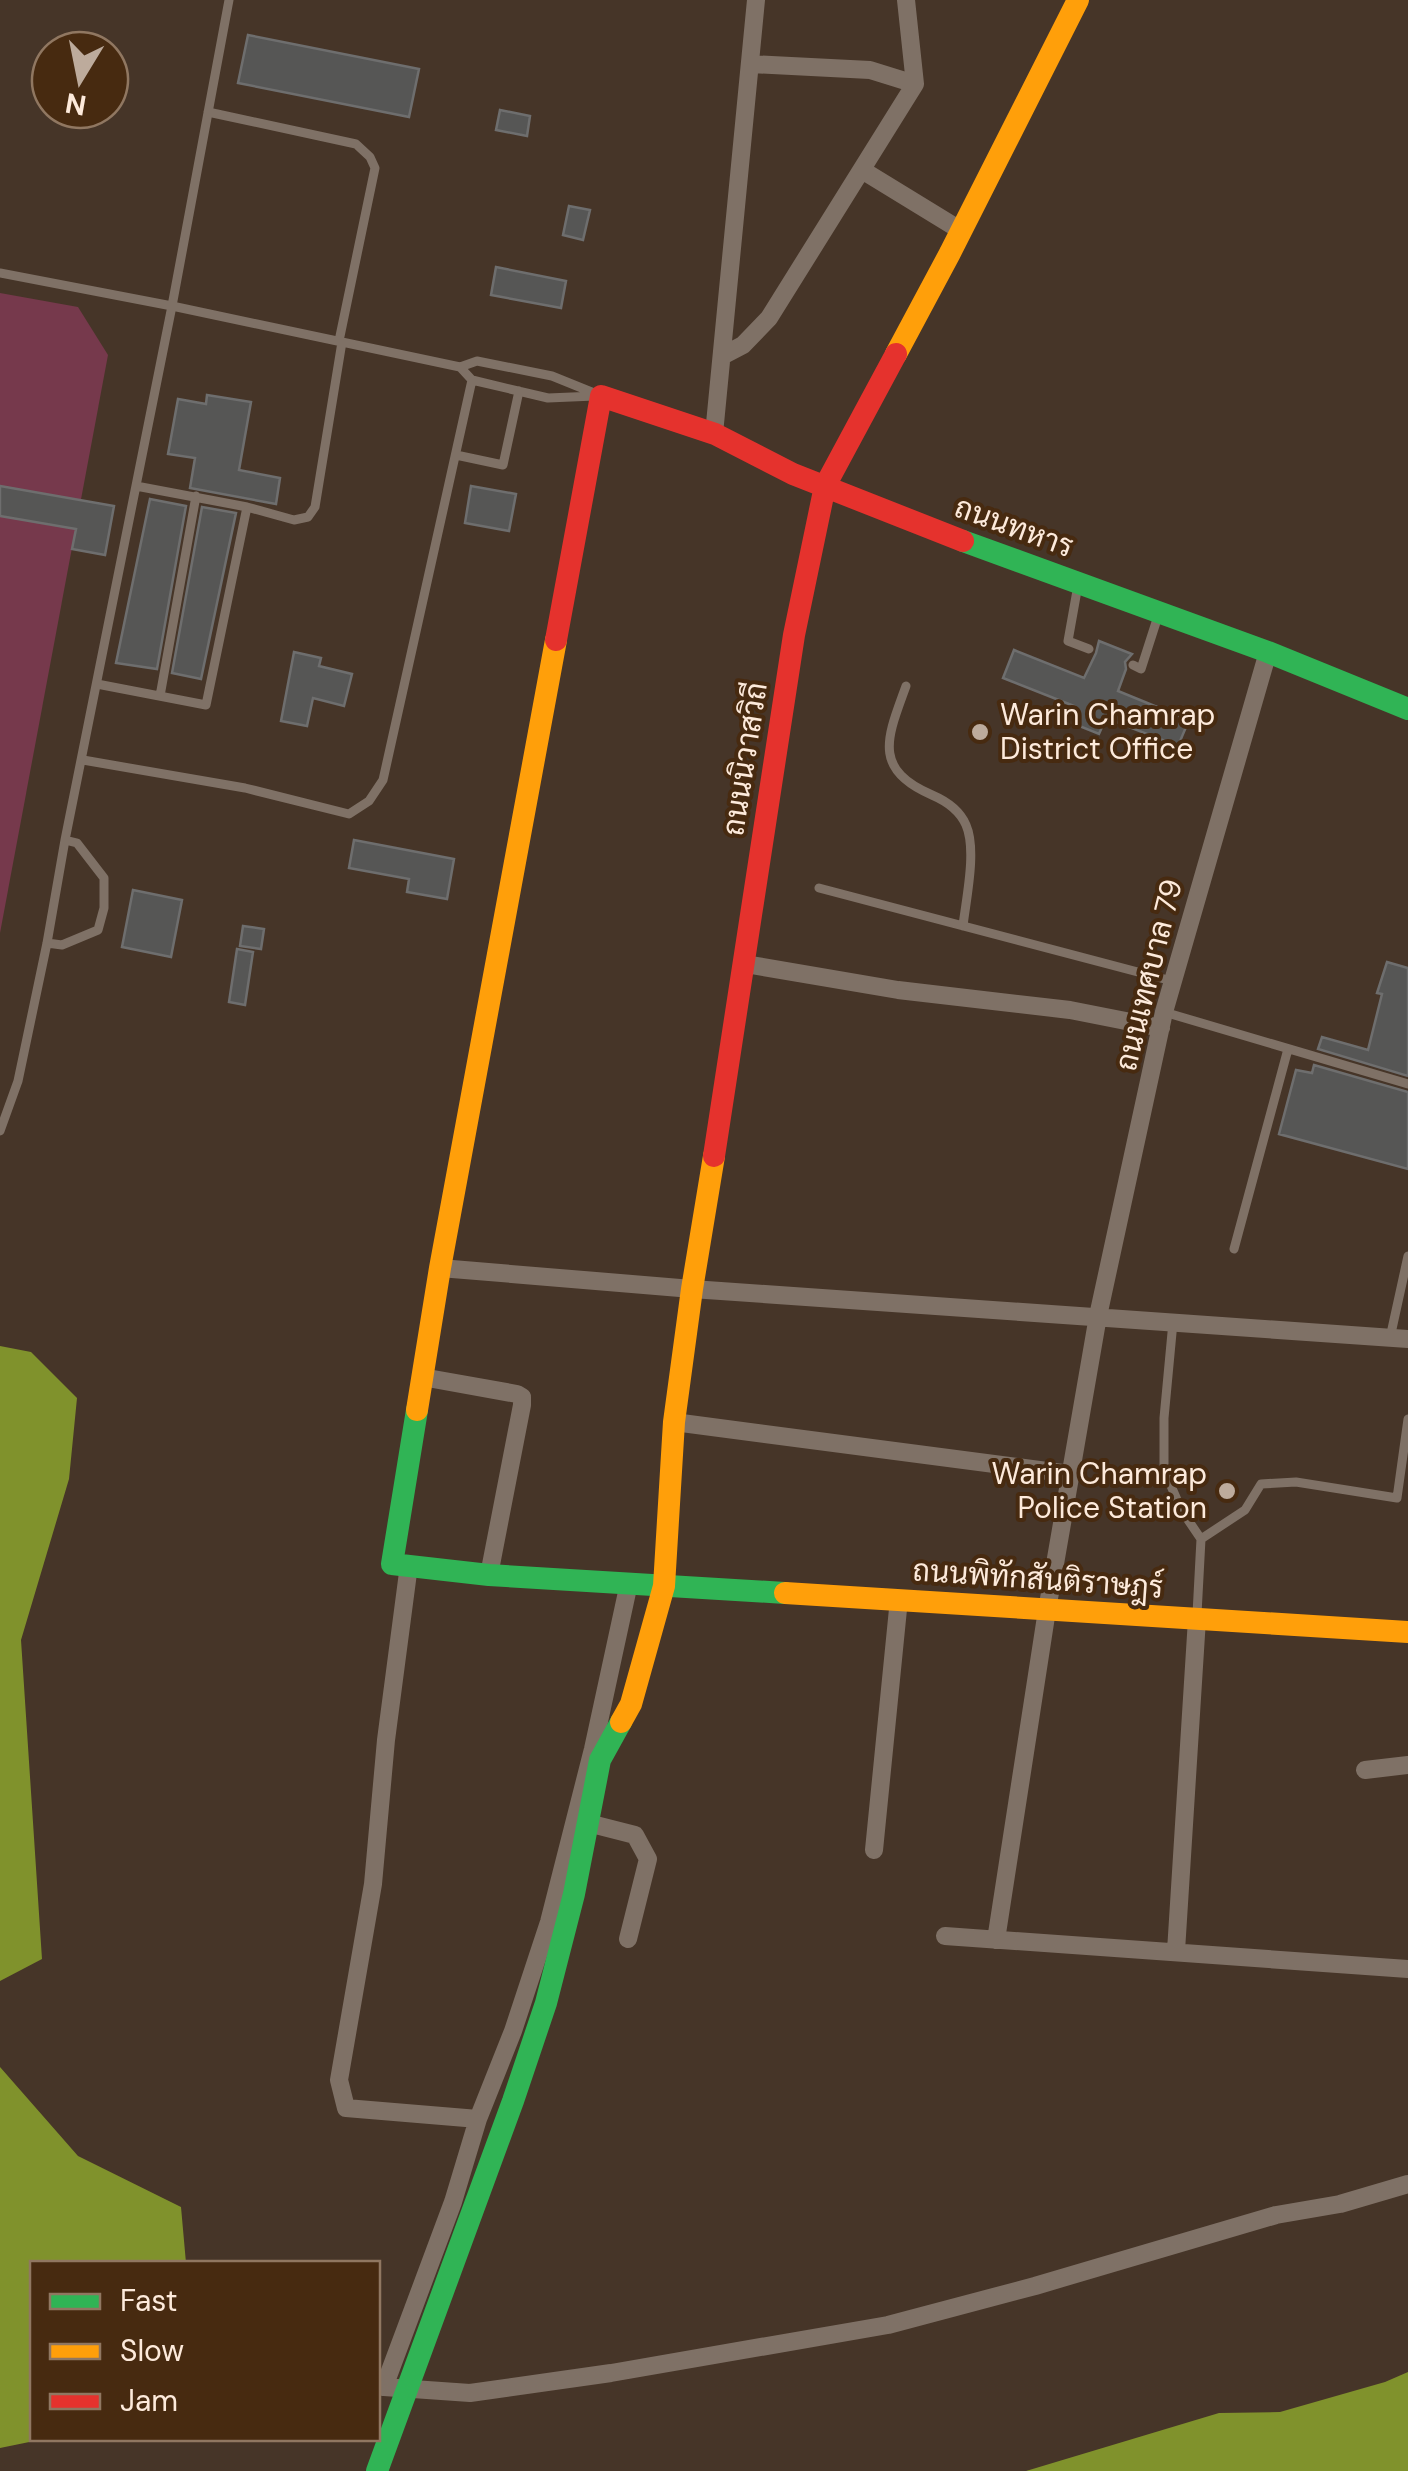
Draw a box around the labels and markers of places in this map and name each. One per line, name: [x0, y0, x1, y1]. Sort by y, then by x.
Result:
place label: Warin Chamrap District Office: [1000, 695, 1215, 768]
marker: Warin Chamrap District Office: [969, 721, 991, 743]
place label: Warin Chamrap Police Station: [992, 1454, 1207, 1527]
marker: Warin Chamrap Police Station: [1216, 1480, 1238, 1502]

